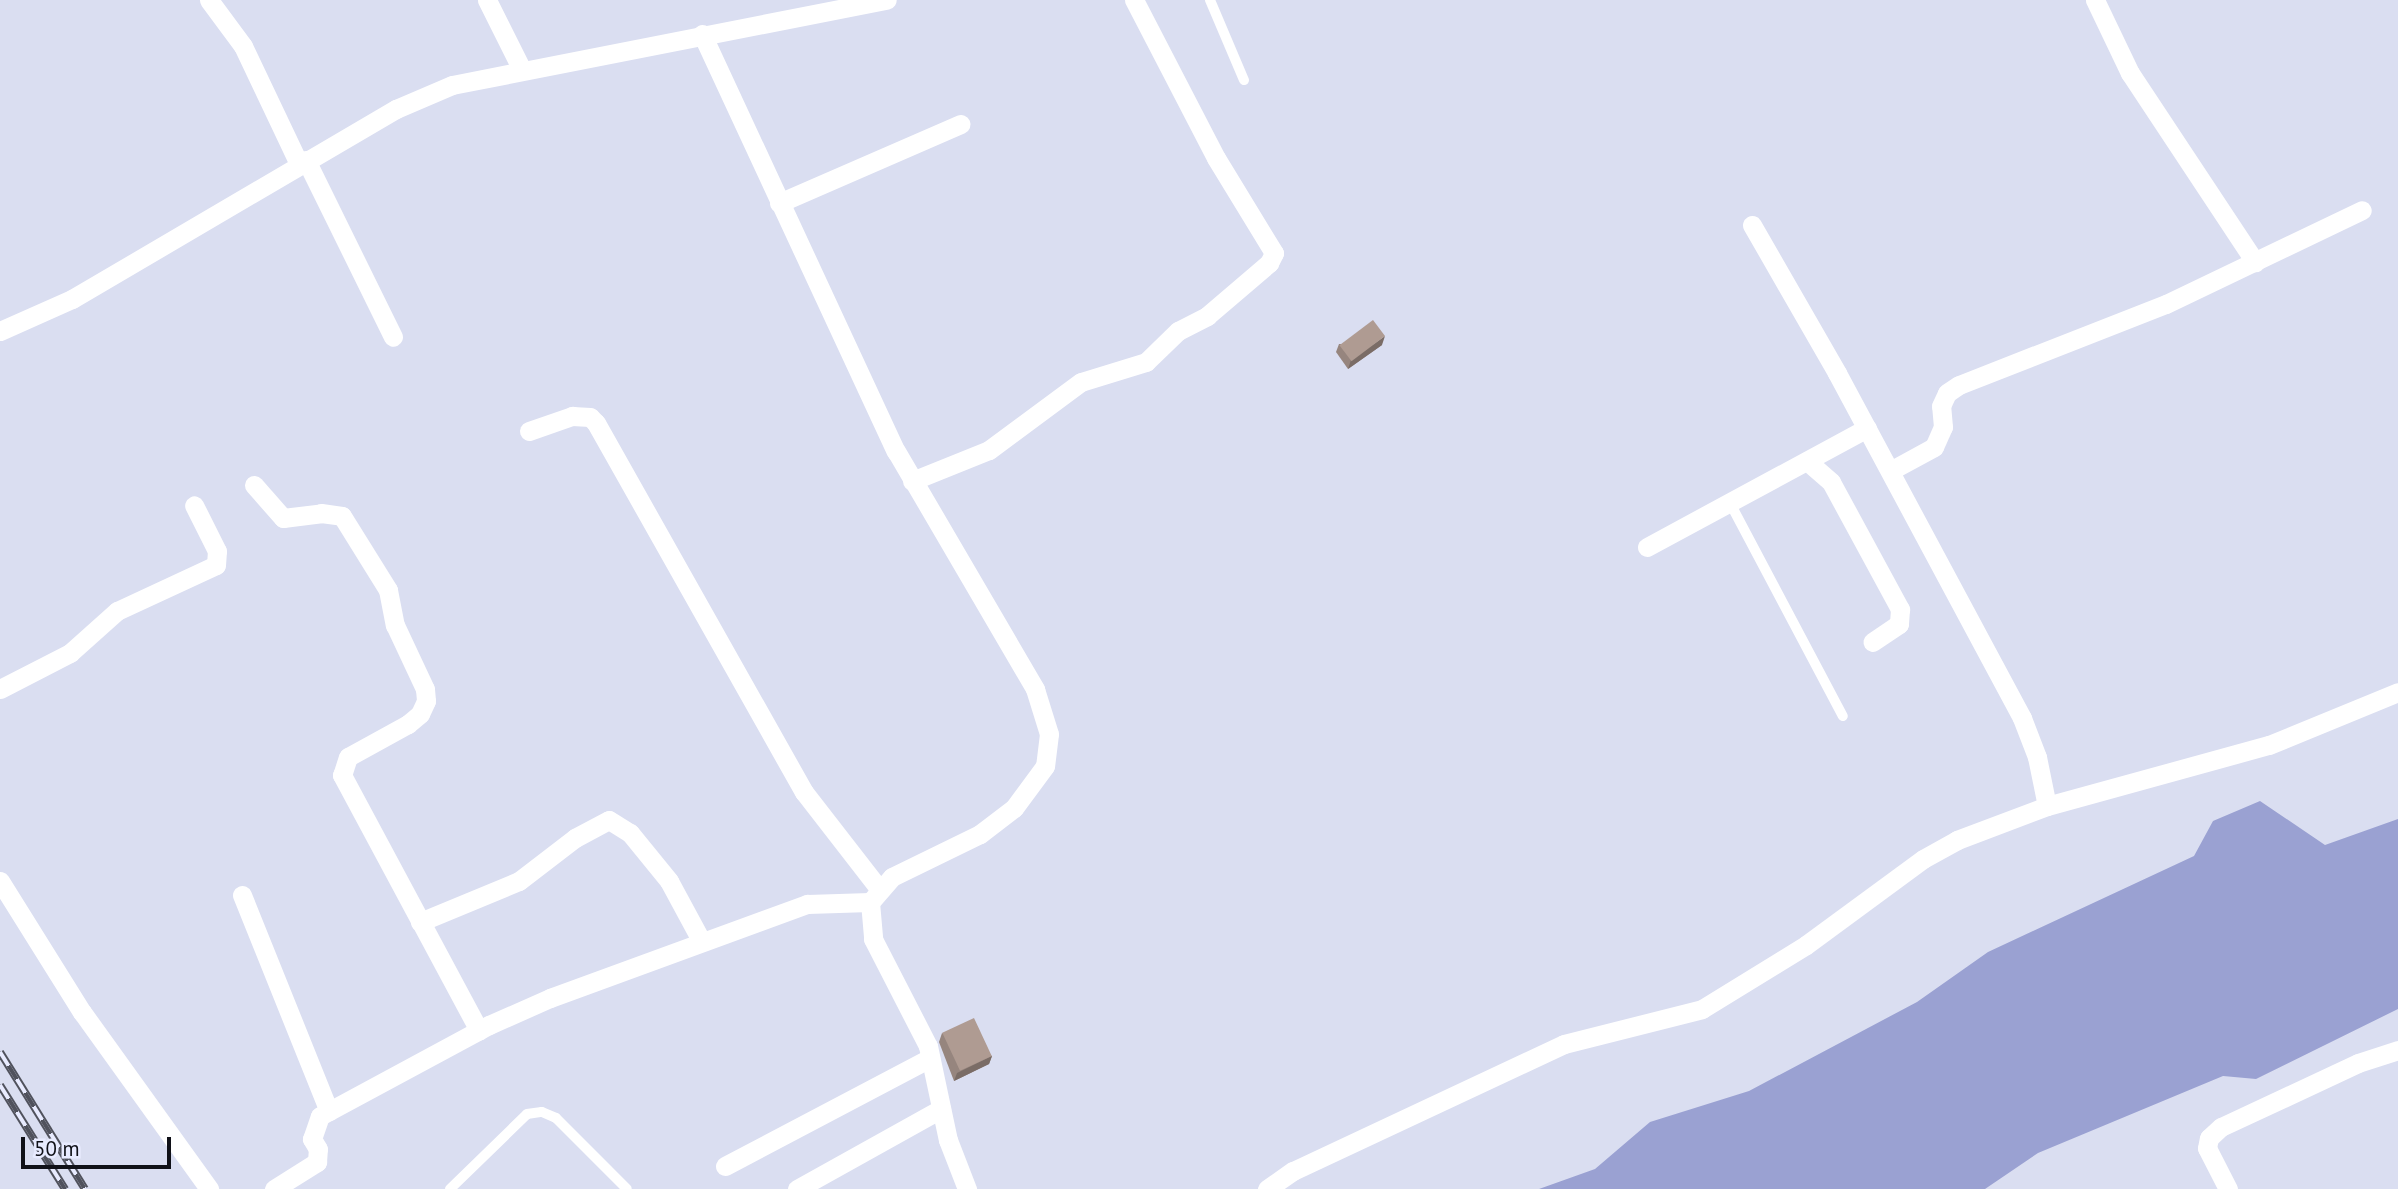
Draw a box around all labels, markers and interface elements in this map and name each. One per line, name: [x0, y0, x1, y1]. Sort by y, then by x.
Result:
scale bar: [24, 1122, 175, 1166]
text: 50 m: [34, 1135, 80, 1162]

